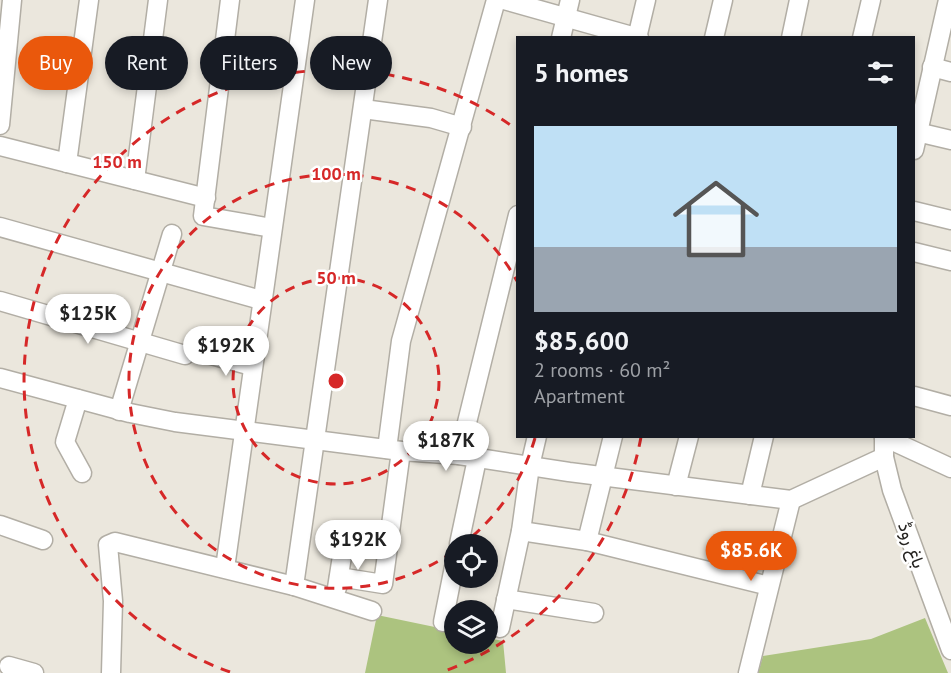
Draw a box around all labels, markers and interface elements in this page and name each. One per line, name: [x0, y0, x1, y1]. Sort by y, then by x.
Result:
chip: Buy: [18, 36, 93, 90]
chip: Rent: [105, 36, 188, 90]
chip: Filters: [200, 36, 298, 90]
chip: New: [310, 36, 392, 90]
text: 5 homes: [534, 56, 629, 89]
icon: filters: [864, 56, 897, 89]
text: 150 m: [92, 150, 142, 173]
text: 100 m: [311, 162, 361, 185]
icon: home: [662, 165, 770, 273]
text: 50 m: [316, 266, 356, 289]
pin: $125K: [46, 294, 130, 345]
text: $125K: [59, 300, 117, 326]
text: $85,600: [534, 324, 629, 357]
pin: $192K: [184, 326, 268, 377]
text: $192K: [197, 332, 255, 358]
text: 2 rooms · 60 m²: [534, 357, 670, 383]
centre of rings: [326, 371, 346, 391]
text: Apartment: [534, 383, 625, 409]
pin: $187K: [404, 421, 488, 472]
text: $187K: [417, 427, 475, 453]
street label: باغ روڈ: [892, 519, 931, 572]
pin: $192K: [316, 520, 400, 571]
text: $192K: [329, 526, 387, 552]
pin: $85.6K: [702, 531, 800, 582]
map controls: [444, 534, 498, 654]
button: locate: [444, 534, 498, 588]
text: $85.6K: [720, 537, 782, 563]
button: layers: [444, 600, 498, 654]

